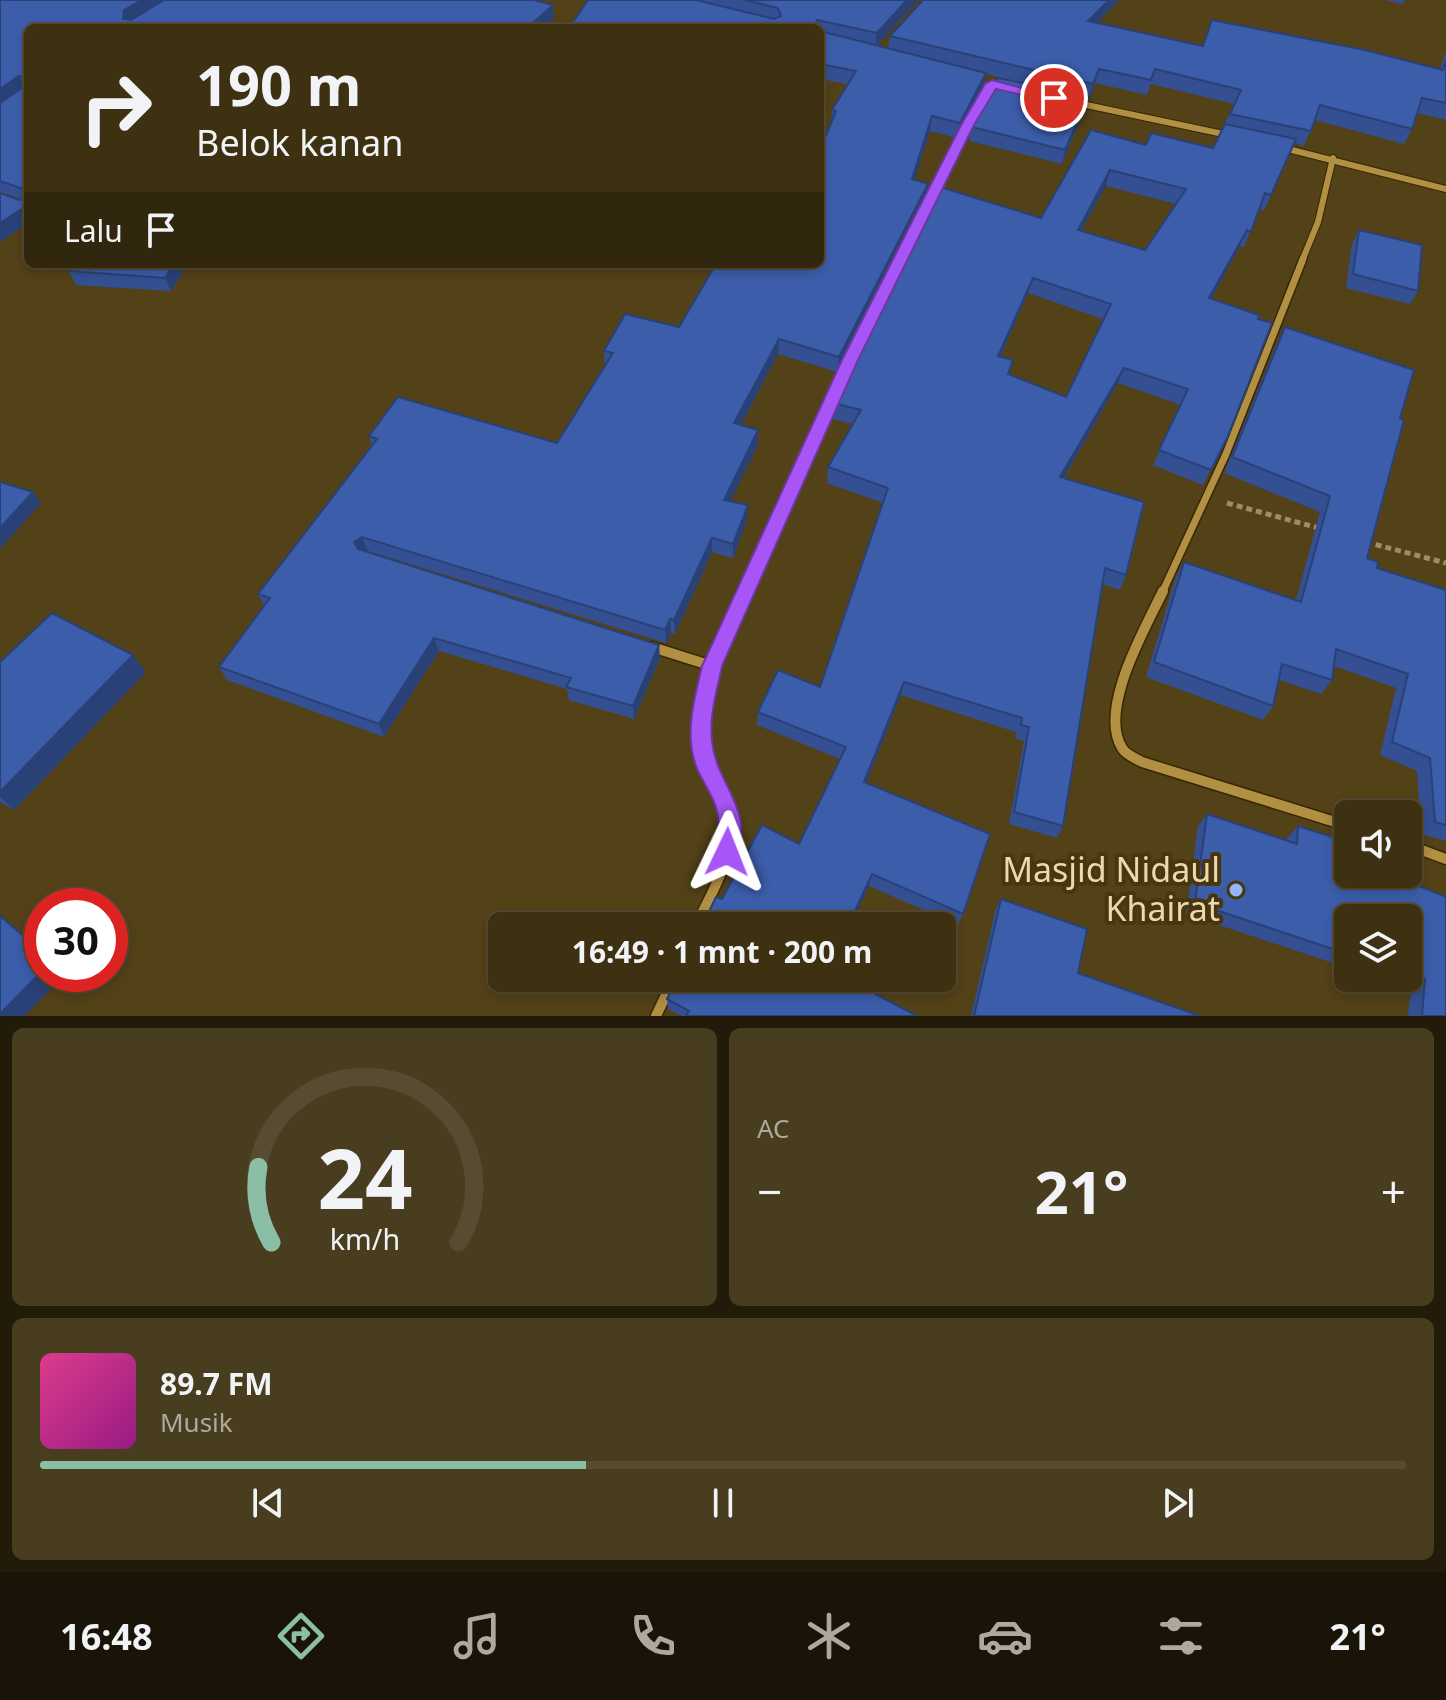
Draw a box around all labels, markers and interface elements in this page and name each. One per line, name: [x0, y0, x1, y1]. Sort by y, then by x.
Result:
text: 190 m: [196, 46, 361, 122]
icon: right: [64, 56, 168, 160]
pin: [1020, 64, 1088, 132]
icon: arrive: [1032, 76, 1076, 120]
text: Belok kanan: [196, 118, 403, 167]
icon: arrive: [139, 208, 183, 252]
text: Lalu: [64, 210, 123, 251]
map controls: [1334, 800, 1422, 992]
button: sound: [1334, 800, 1422, 888]
position arrow: [685, 810, 769, 894]
place label: Masjid Nidaul Khairat: [1002, 846, 1220, 931]
marker: Masjid Nidaul Khairat: [1227, 881, 1245, 899]
speed limit sign: 30: [24, 888, 128, 992]
button: layers: [1334, 904, 1422, 992]
text: 16:49 · 1 mnt · 200 m: [572, 931, 872, 972]
text: AC: [757, 1110, 790, 1146]
text: 24: [317, 1120, 412, 1233]
text: 21°: [1034, 1150, 1129, 1232]
text: −: [757, 1161, 782, 1221]
text: +: [1381, 1161, 1406, 1221]
text: km/h: [329, 1219, 400, 1258]
text: 89.7 FM: [160, 1363, 272, 1404]
text: Musik: [160, 1404, 233, 1440]
icon: previous: [246, 1481, 290, 1525]
icon: pause: [701, 1481, 745, 1525]
icon: next: [1156, 1481, 1200, 1525]
icon: directions: [273, 1608, 329, 1664]
icon: music: [449, 1608, 505, 1664]
icon: phone: [625, 1608, 681, 1664]
icon: climate: [801, 1608, 857, 1664]
icon: car: [977, 1608, 1033, 1664]
icon: filters: [1153, 1608, 1209, 1664]
text: 16:48: [60, 1612, 153, 1661]
text: 21°: [1329, 1612, 1386, 1661]

